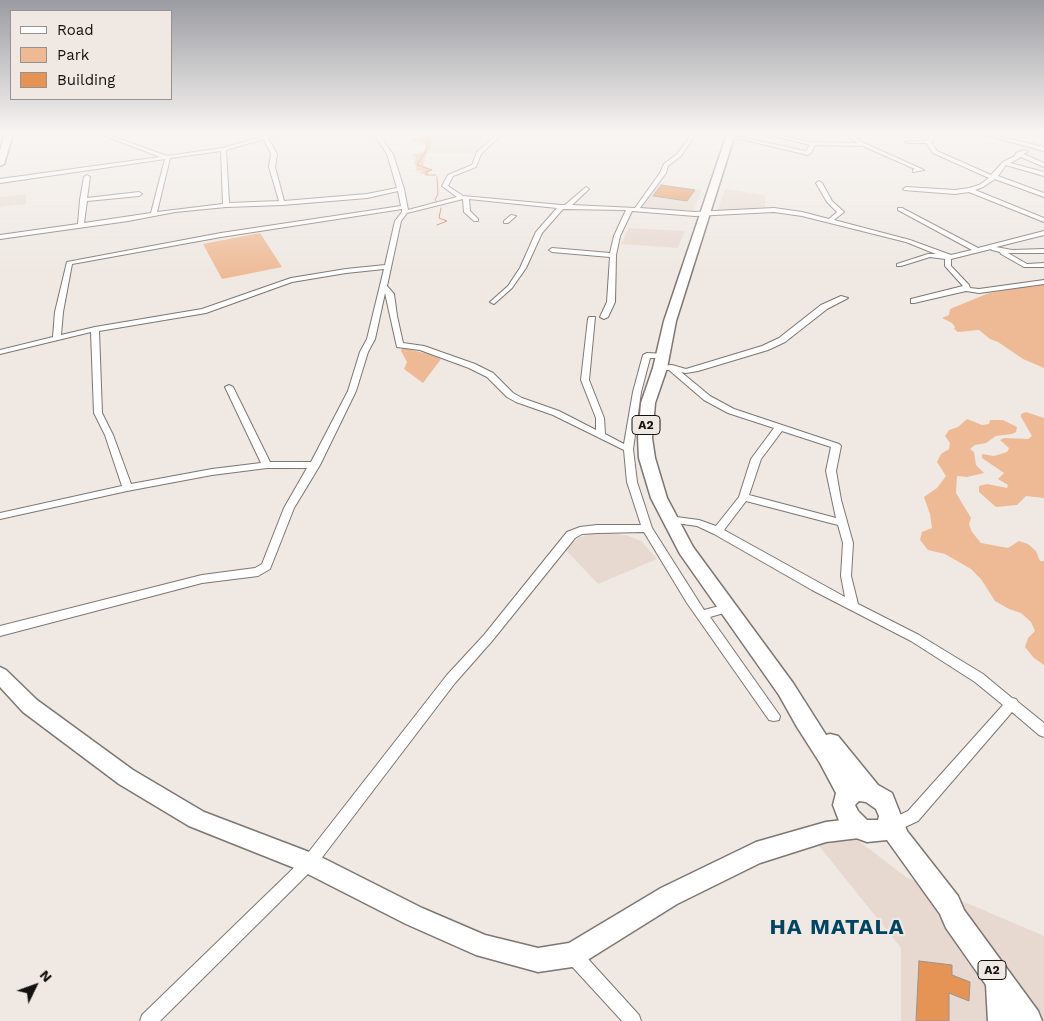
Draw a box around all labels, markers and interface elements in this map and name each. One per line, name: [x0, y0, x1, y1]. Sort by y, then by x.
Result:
legend: [10, 10, 172, 100]
text: Road: [57, 21, 94, 39]
text: Park: [57, 46, 89, 64]
text: Building: [57, 71, 115, 89]
road number: A2: [632, 416, 660, 434]
district label: HA MATALA: [768, 915, 906, 941]
road number: A2: [978, 960, 1006, 980]
north arrow: [10, 961, 60, 1011]
text: N: [37, 967, 56, 985]

